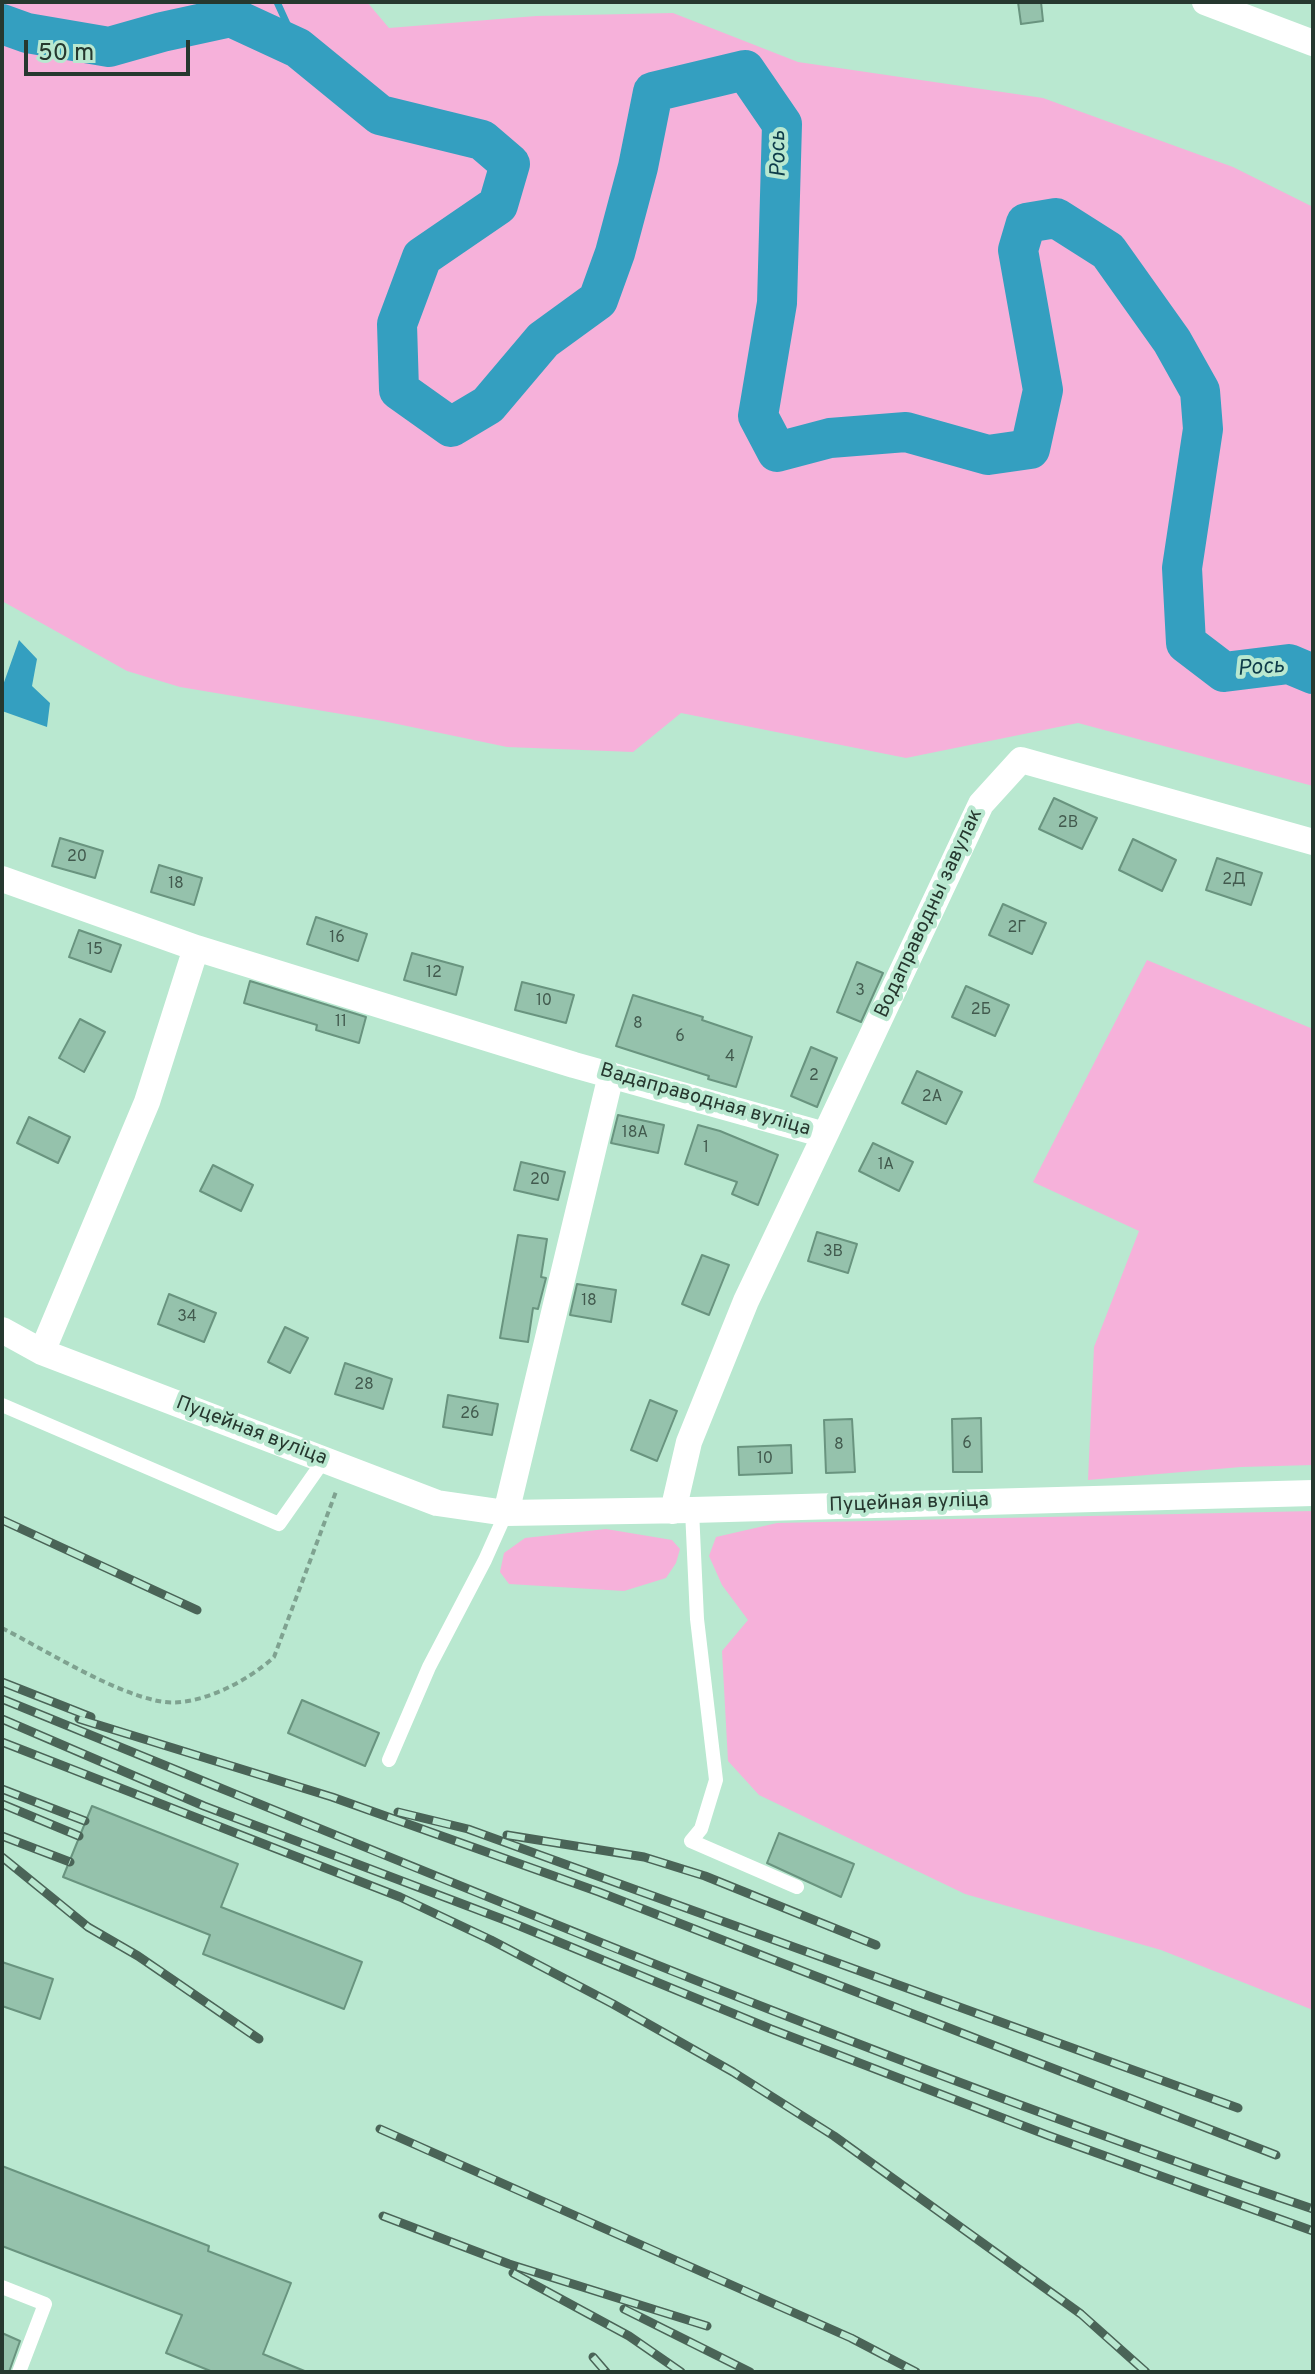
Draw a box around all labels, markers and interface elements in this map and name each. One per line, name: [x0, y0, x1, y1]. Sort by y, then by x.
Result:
scale bar: [28, 24, 194, 74]
text: 50 m: [38, 39, 94, 69]
water label: Рось: [766, 130, 794, 178]
water label: Рось: [1237, 654, 1285, 684]
street label: Водаправодны завулак: [871, 806, 989, 1022]
house number: 2В: [1058, 814, 1078, 834]
house number: 20: [67, 848, 87, 868]
house number: 2Д: [1222, 871, 1246, 891]
house number: 18: [168, 875, 184, 895]
house number: 2Г: [1008, 919, 1026, 939]
house number: 16: [329, 929, 345, 949]
house number: 15: [87, 941, 103, 961]
house number: 12: [426, 964, 442, 984]
house number: 3: [855, 982, 865, 1002]
house number: 10: [536, 992, 552, 1012]
house number: 2Б: [971, 1001, 991, 1021]
house number: 11: [335, 1013, 347, 1033]
house number: 8: [633, 1015, 643, 1035]
house number: 6: [675, 1028, 685, 1048]
house number: 4: [725, 1048, 735, 1068]
street label: Вадаправодная вуліца: [597, 1059, 813, 1143]
house number: 2: [809, 1067, 819, 1087]
house number: 2А: [922, 1088, 942, 1108]
house number: 18А: [622, 1124, 648, 1144]
house number: 1: [703, 1139, 709, 1159]
house number: 1А: [878, 1156, 894, 1176]
house number: 20: [530, 1171, 550, 1191]
house number: 3В: [823, 1243, 843, 1263]
house number: 18: [581, 1292, 597, 1312]
house number: 34: [177, 1308, 197, 1328]
house number: 28: [354, 1376, 374, 1396]
street label: Пуцейная вуліца: [172, 1392, 330, 1472]
house number: 26: [460, 1405, 480, 1425]
house number: 6: [962, 1435, 972, 1455]
house number: 8: [834, 1436, 844, 1456]
house number: 10: [757, 1450, 773, 1470]
street label: Пуцейная вуліца: [829, 1489, 989, 1519]

